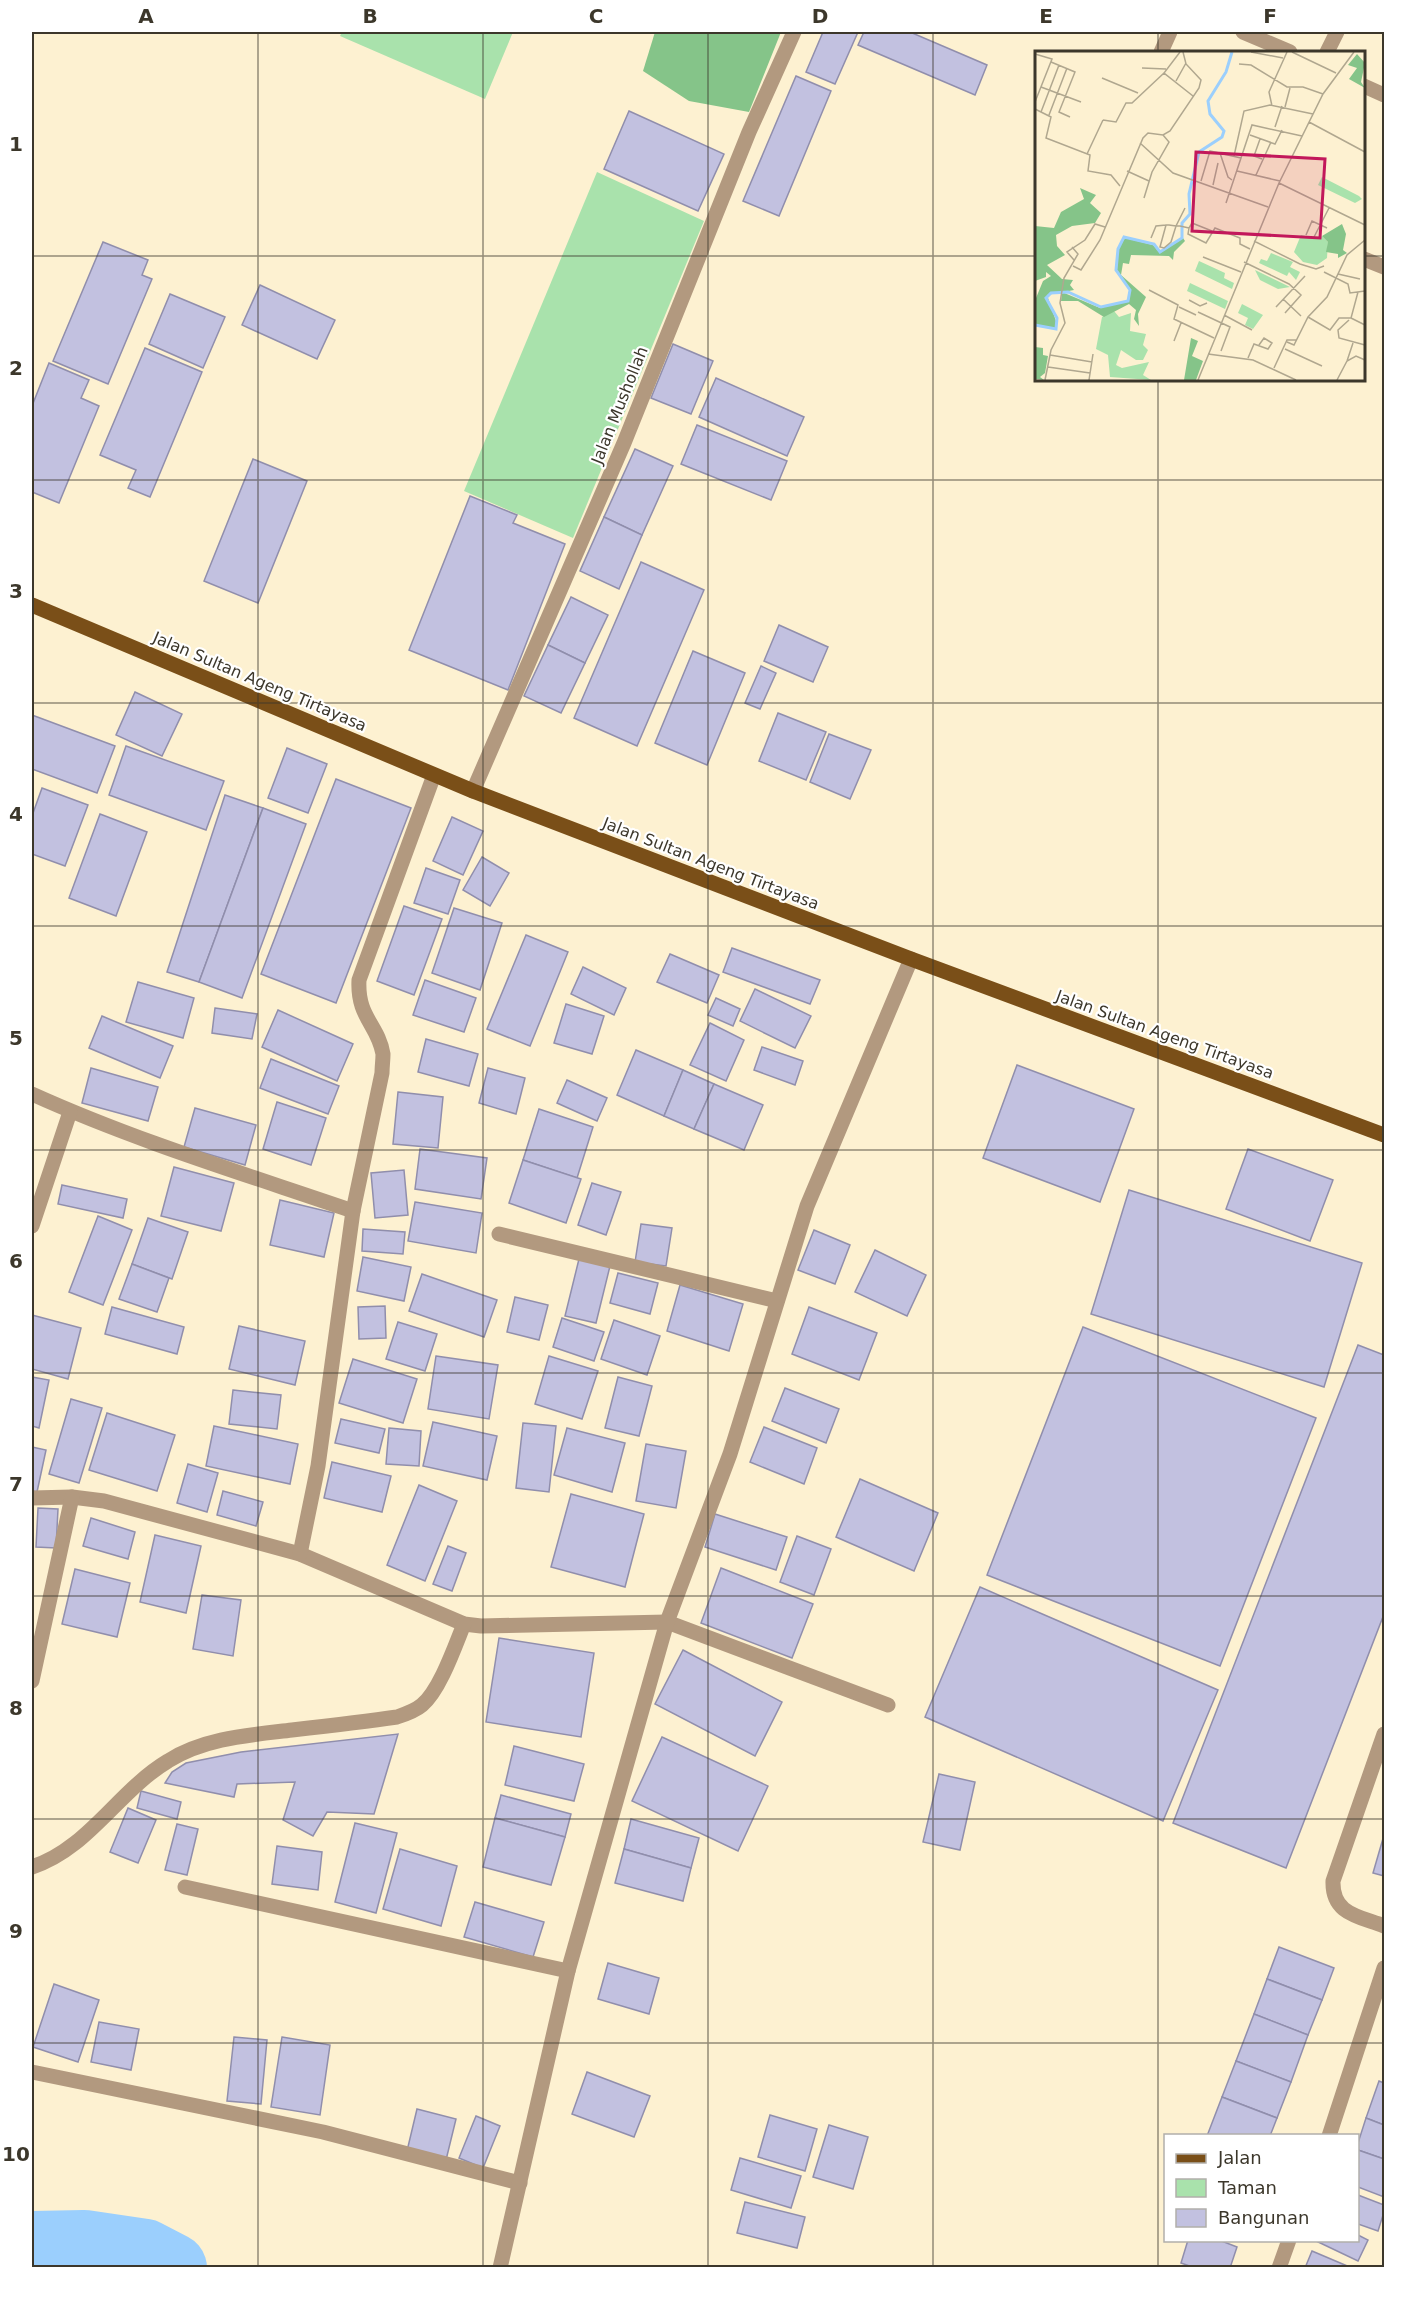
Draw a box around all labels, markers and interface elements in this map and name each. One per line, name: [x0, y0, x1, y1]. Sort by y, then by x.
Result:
text: A: [138, 4, 154, 28]
text: B: [362, 4, 378, 28]
text: C: [589, 4, 603, 28]
text: D: [812, 4, 828, 28]
text: E: [1039, 4, 1053, 28]
text: F: [1263, 4, 1277, 28]
inset map: [1035, 51, 1365, 381]
text: 1: [9, 132, 23, 156]
street label: Jalan Mushollah: [587, 344, 652, 468]
text: 2: [9, 356, 23, 380]
text: 3: [9, 579, 23, 603]
street label: Jalan Sultan Ageng Tirtayasa: [149, 627, 369, 735]
text: 4: [9, 802, 23, 826]
street label: Jalan Sultan Ageng Tirtayasa: [599, 813, 822, 914]
street label: Jalan Sultan Ageng Tirtayasa: [1052, 986, 1276, 1083]
text: 5: [9, 1026, 23, 1050]
text: 6: [9, 1249, 23, 1273]
text: 7: [9, 1472, 23, 1496]
text: 8: [9, 1696, 23, 1720]
text: 9: [9, 1919, 23, 1943]
legend: [1164, 2134, 1359, 2242]
text: 10: [2, 2142, 30, 2166]
text: Jalan: [1217, 2147, 1262, 2168]
text: Taman: [1217, 2177, 1277, 2198]
text: Bangunan: [1218, 2207, 1309, 2228]

